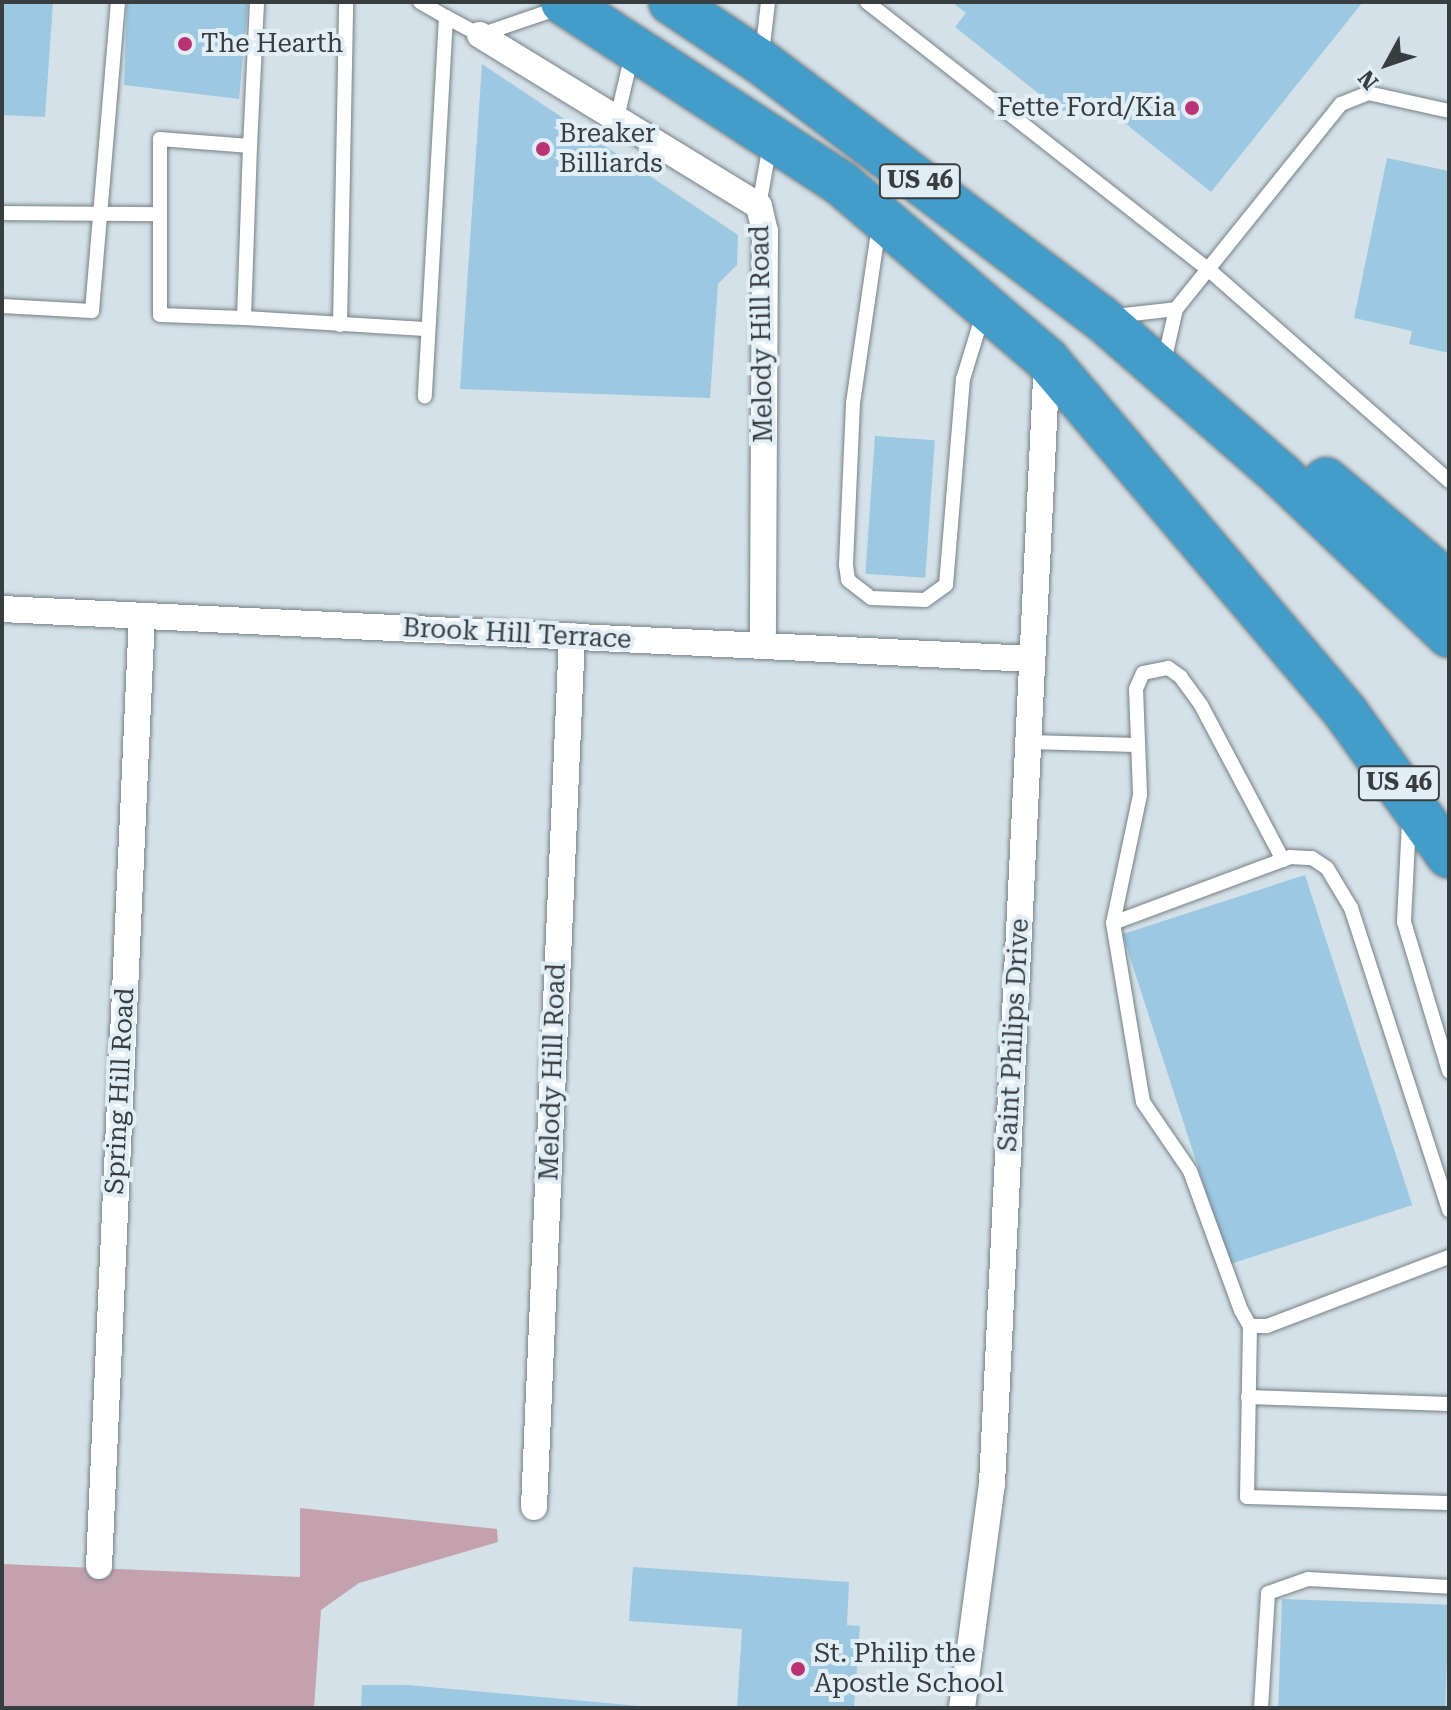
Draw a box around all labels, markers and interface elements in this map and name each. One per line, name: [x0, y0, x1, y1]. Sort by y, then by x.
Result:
north arrow: [1347, 24, 1427, 104]
place label: The Hearth: [201, 28, 343, 60]
marker: The Hearth: [176, 35, 194, 53]
text: N: [1353, 65, 1383, 94]
place label: Fette Ford/Kia: [997, 92, 1176, 124]
marker: Fette Ford/Kia: [1183, 99, 1201, 117]
place label: Breaker Billiards: [559, 118, 663, 180]
marker: Breaker Billiards: [534, 140, 552, 158]
road number: US 46: [878, 161, 962, 201]
street label: Melody Hill Road: [745, 225, 779, 443]
street label: Brook Hill Terrace: [402, 612, 632, 656]
road number: US 46: [1357, 763, 1441, 803]
street label: Saint Philips Drive: [992, 918, 1036, 1152]
street label: Melody Hill Road: [534, 963, 572, 1181]
street label: Spring Hill Road: [99, 987, 141, 1195]
place label: St. Philip the Apostle School: [814, 1638, 1004, 1700]
marker: St. Philip the Apostle School: [789, 1660, 807, 1678]

